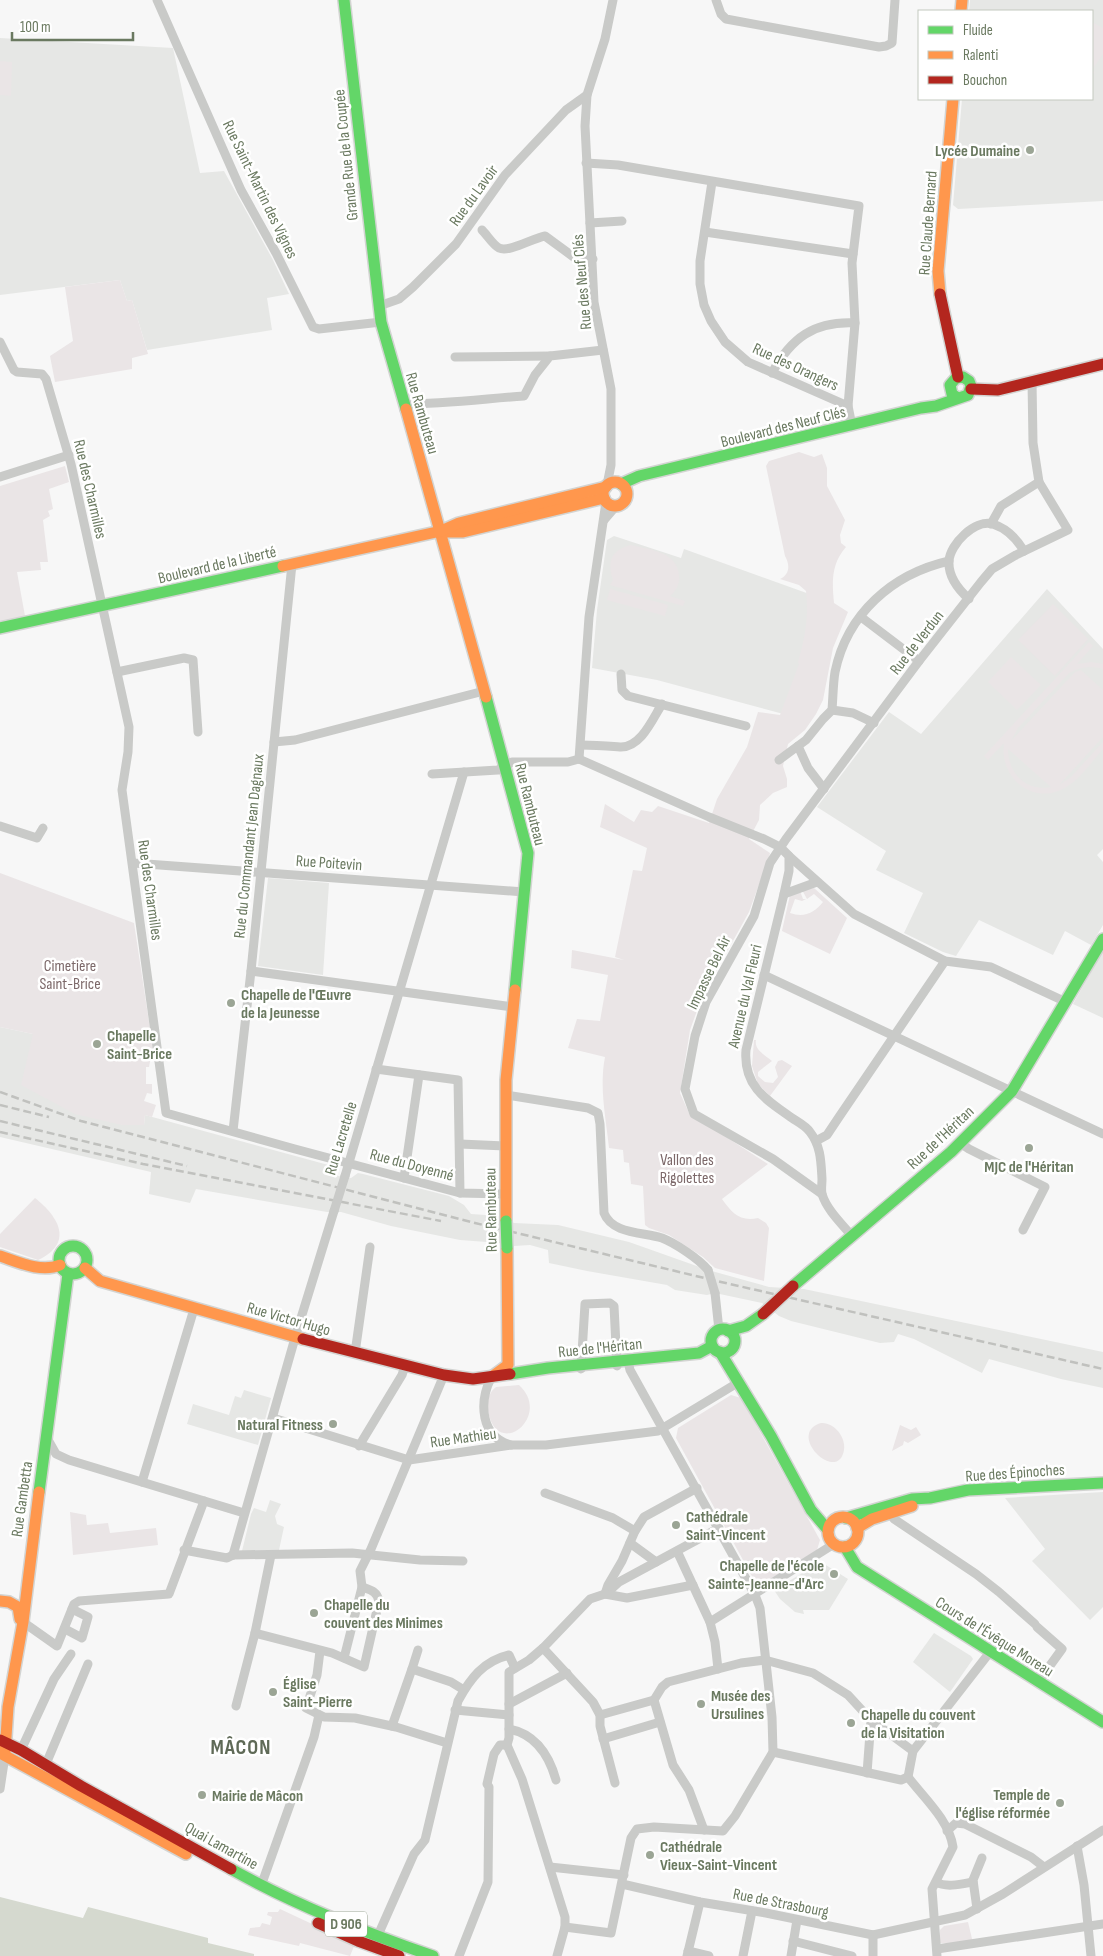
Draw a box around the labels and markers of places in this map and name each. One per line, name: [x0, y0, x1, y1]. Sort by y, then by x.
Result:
place label: Lycée Dumaine: [935, 142, 1020, 161]
marker: Lycée Dumaine: [1024, 144, 1036, 156]
place label: Chapelle de l'Œuvre de la Jeunesse: [241, 986, 352, 1023]
marker: Chapelle de l'Œuvre de la Jeunesse: [225, 997, 237, 1009]
place label: Chapelle Saint-Brice: [107, 1027, 172, 1064]
marker: Chapelle Saint-Brice: [91, 1038, 103, 1050]
marker: MJC de l'Héritan: [1023, 1142, 1035, 1154]
place label: MJC de l'Héritan: [984, 1158, 1074, 1177]
place label: Natural Fitness: [237, 1416, 323, 1435]
marker: Natural Fitness: [327, 1418, 339, 1430]
place label: Cathédrale Saint-Vincent: [686, 1508, 765, 1545]
marker: Cathédrale Saint-Vincent: [670, 1519, 682, 1531]
place label: Chapelle de l'école Sainte-Jeanne-d'Arc: [708, 1557, 824, 1594]
marker: Chapelle de l'école Sainte-Jeanne-d'Arc: [828, 1568, 840, 1580]
place label: Chapelle du couvent des Minimes: [324, 1596, 443, 1633]
marker: Chapelle du couvent des Minimes: [308, 1607, 320, 1619]
place label: Église Saint-Pierre: [283, 1675, 353, 1712]
marker: Église Saint-Pierre: [267, 1686, 279, 1698]
place label: Musée des Ursulines: [711, 1687, 770, 1724]
marker: Musée des Ursulines: [695, 1698, 707, 1710]
place label: Chapelle du couvent de la Visitation: [861, 1706, 975, 1743]
marker: Chapelle du couvent de la Visitation: [845, 1717, 857, 1729]
place label: Temple de l'église réformée: [956, 1786, 1050, 1823]
place label: Mairie de Mâcon: [212, 1787, 303, 1806]
marker: Mairie de Mâcon: [196, 1789, 208, 1801]
marker: Temple de l'église réformée: [1054, 1797, 1066, 1809]
place label: Cathédrale Vieux-Saint-Vincent: [660, 1838, 777, 1875]
marker: Cathédrale Vieux-Saint-Vincent: [644, 1849, 656, 1861]

